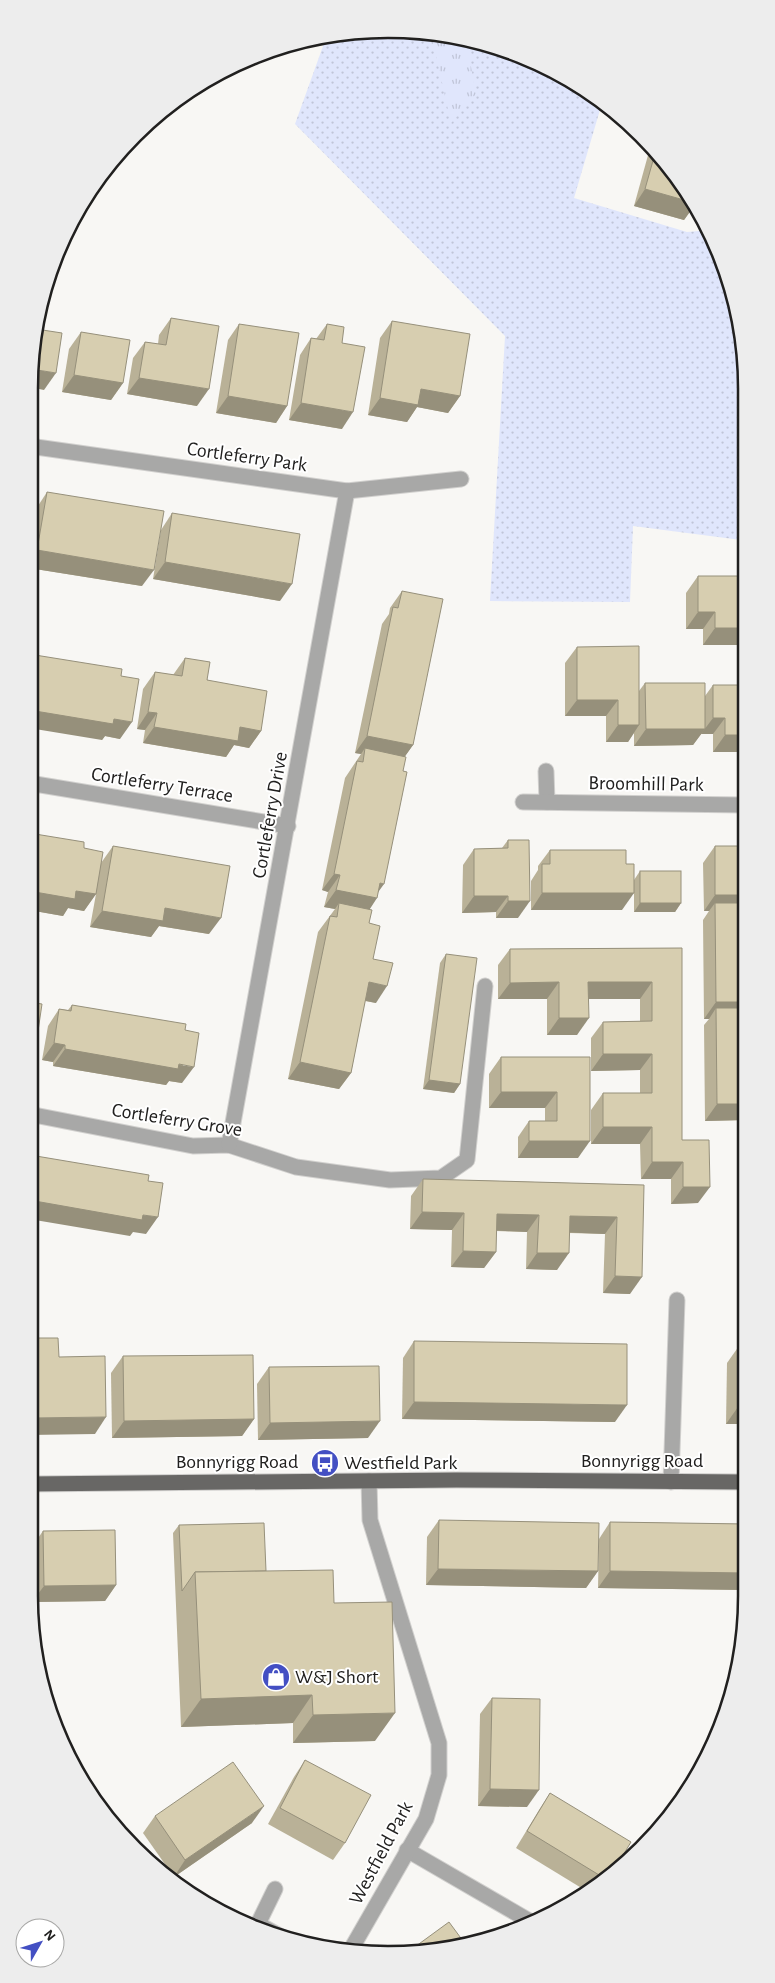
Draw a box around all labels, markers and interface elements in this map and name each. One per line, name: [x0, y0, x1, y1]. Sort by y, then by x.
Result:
street label: Cortleferry Park: [186, 439, 308, 475]
street label: Cortleferry Drive: [249, 750, 291, 880]
street label: Cortleferry Terrace: [90, 764, 234, 806]
street label: Broomhill Park: [588, 773, 704, 795]
street label: Cortleferry Grove: [110, 1100, 244, 1140]
bus stop icon: Westfield Park: [310, 1448, 340, 1478]
street label: Bonnyrigg Road: [581, 1451, 703, 1471]
street label: Bonnyrigg Road: [176, 1452, 298, 1472]
place label: Westfield Park: [344, 1453, 457, 1473]
shop icon: W&J Short: [261, 1662, 291, 1692]
place label: W&J Short: [295, 1667, 379, 1687]
street label: Westfield Park: [346, 1798, 416, 1908]
north arrow: [15, 1918, 65, 1968]
text: N: [41, 1927, 58, 1944]

